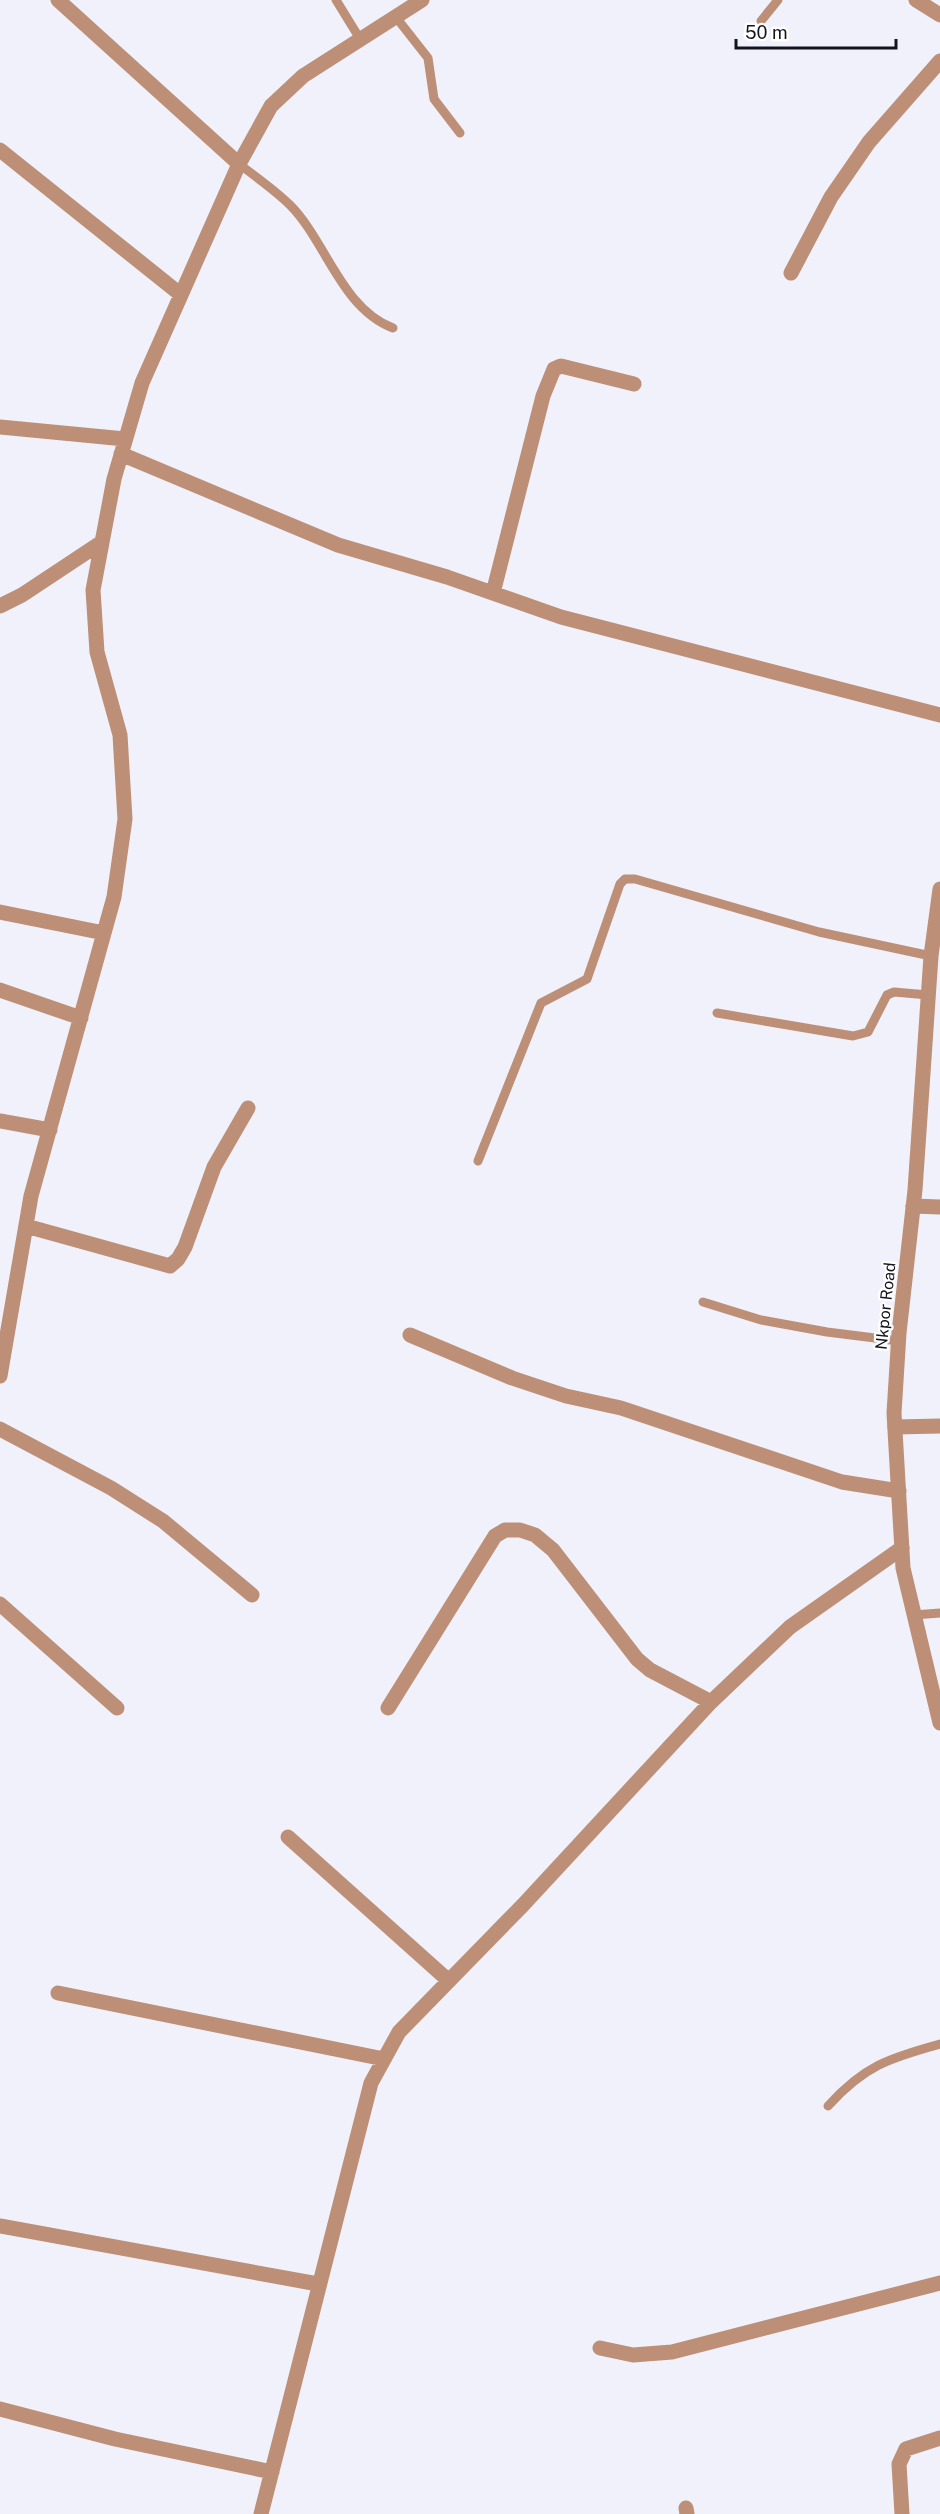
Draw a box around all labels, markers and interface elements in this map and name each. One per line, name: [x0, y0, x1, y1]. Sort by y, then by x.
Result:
scale bar: [736, 12, 896, 50]
text: 50 m: [745, 22, 788, 43]
street label: Nkpor Road: [871, 1261, 900, 1351]

